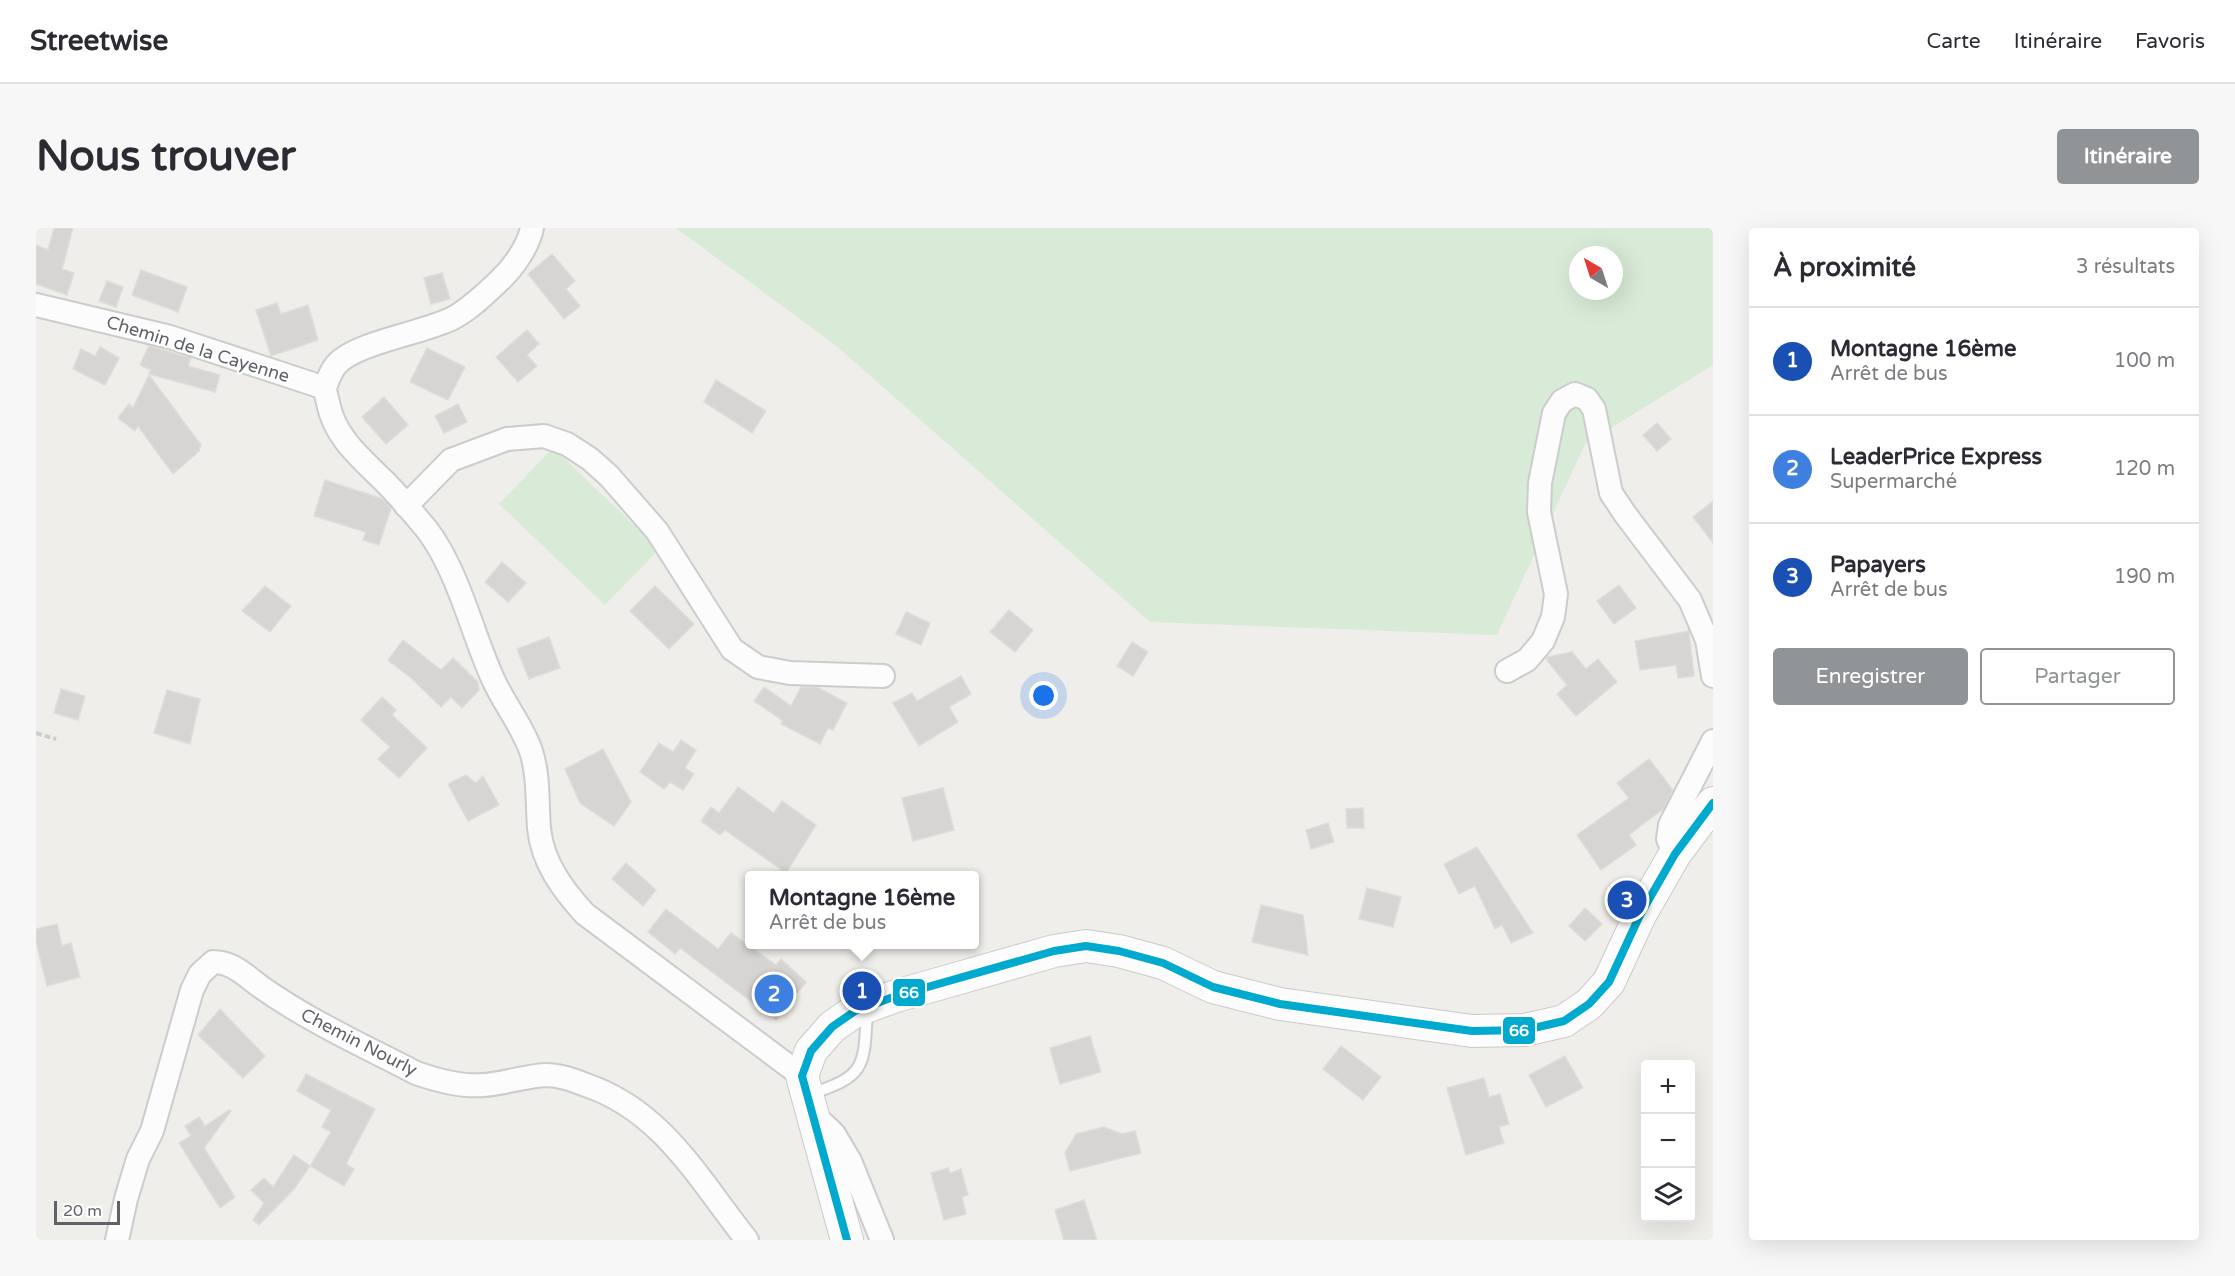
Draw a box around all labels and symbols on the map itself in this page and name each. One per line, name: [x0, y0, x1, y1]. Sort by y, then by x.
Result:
north arrow: [1569, 246, 1623, 300]
street label: Chemin de la Cayenne: [104, 311, 292, 387]
your location: [1029, 681, 1058, 710]
pin: 3: [1608, 878, 1646, 922]
pin: 1: [842, 968, 882, 1014]
pin: 2: [754, 972, 794, 1017]
line badge: 66: [892, 978, 926, 1007]
text: 66: [899, 983, 919, 1003]
street label: Chemin Nourly: [297, 1003, 421, 1081]
line badge: 66: [1502, 1016, 1536, 1045]
text: 66: [1509, 1021, 1529, 1041]
scale bar: [54, 1198, 120, 1226]

